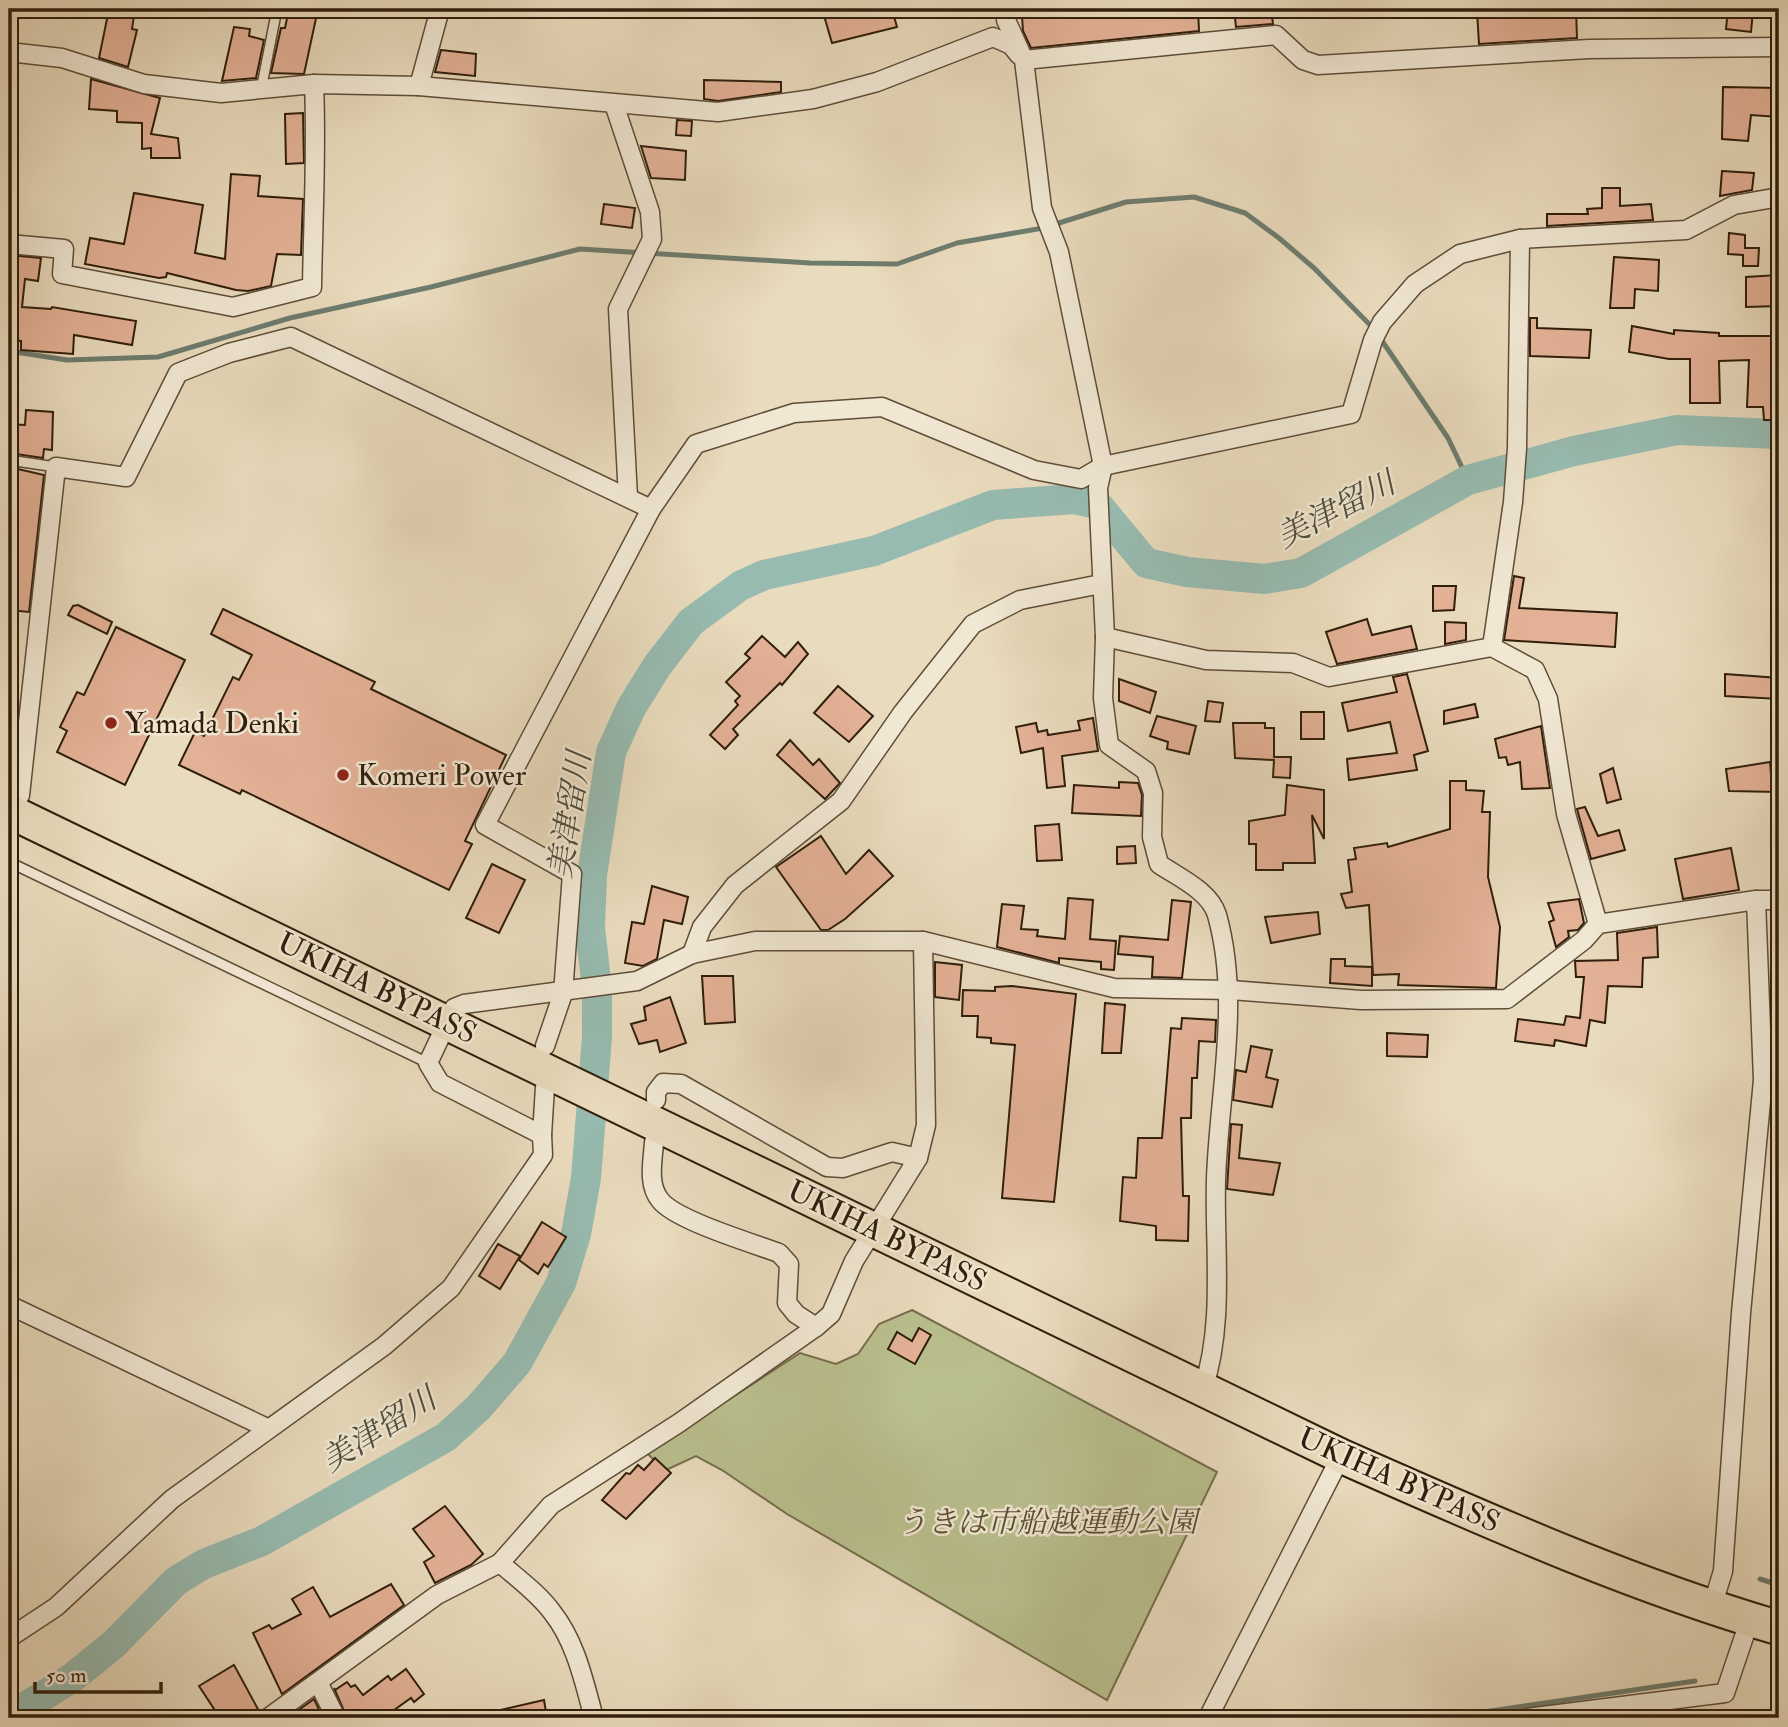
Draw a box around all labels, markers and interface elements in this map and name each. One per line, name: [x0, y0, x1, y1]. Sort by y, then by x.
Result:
water label: 美津留川: [1270, 462, 1405, 557]
place label: Yamada Denki: [125, 705, 299, 742]
marker: Yamada Denki: [103, 715, 119, 731]
water label: 美津留川: [540, 746, 600, 881]
place label: Komeri Power: [357, 757, 526, 794]
marker: Komeri Power: [335, 767, 351, 783]
street label: UKIHA BYPASS: [271, 924, 483, 1052]
street label: UKIHA BYPASS: [781, 1172, 993, 1300]
water label: 美津留川: [314, 1378, 446, 1481]
street label: UKIHA BYPASS: [1292, 1419, 1506, 1541]
park label: うきは市船越運動公園: [897, 1504, 1202, 1541]
scale bar: [35, 1650, 161, 1694]
text: 50 m: [46, 1662, 87, 1689]

